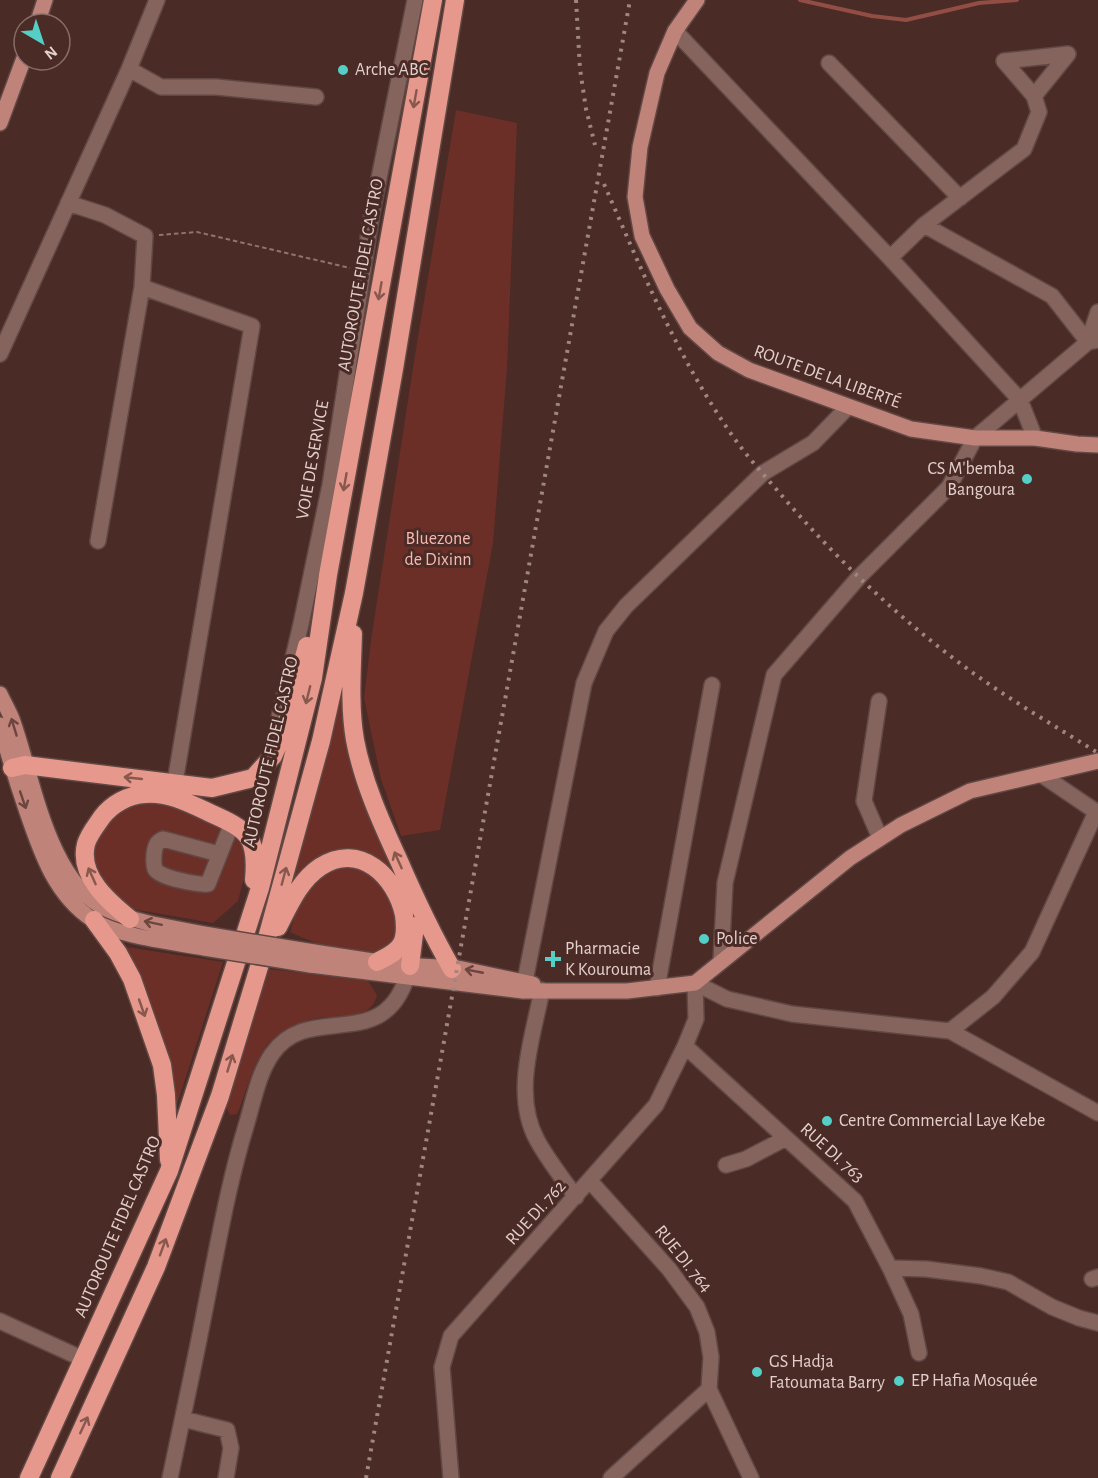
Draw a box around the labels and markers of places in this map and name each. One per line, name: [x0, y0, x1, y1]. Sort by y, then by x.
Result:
place label: Arche ABC: [355, 61, 428, 79]
marker: Arche ABC: [336, 63, 350, 77]
place label: CS M'bemba Bangoura: [927, 460, 1015, 499]
marker: CS M'bemba Bangoura: [1020, 472, 1034, 486]
place label: Police: [716, 930, 757, 948]
marker: Police: [697, 932, 711, 946]
place label: Pharmacie K Kourouma: [565, 940, 651, 979]
marker: Pharmacie K Kourouma: [546, 952, 560, 966]
place label: Centre Commercial Laye Kebe: [839, 1112, 1045, 1130]
marker: Centre Commercial Laye Kebe: [820, 1114, 834, 1128]
place label: GS Hadja Fatoumata Barry: [769, 1353, 885, 1392]
marker: GS Hadja Fatoumata Barry: [750, 1365, 764, 1379]
place label: EP Hafia Mosquée: [911, 1372, 1038, 1390]
marker: EP Hafia Mosquée: [892, 1374, 906, 1388]

